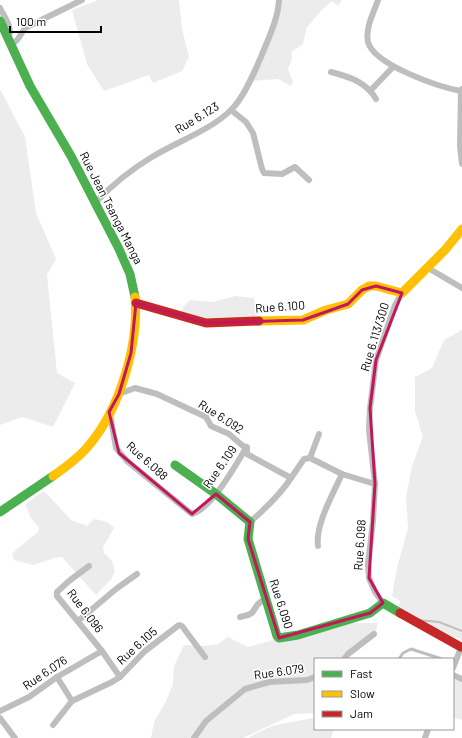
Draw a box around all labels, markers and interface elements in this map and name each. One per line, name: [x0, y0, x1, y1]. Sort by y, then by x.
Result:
scale bar: [10, 8, 101, 34]
text: 100 m: [16, 14, 46, 28]
street label: Rue 6.123: [172, 99, 221, 136]
street label: Rue Jean Tsanga Manga: [77, 149, 146, 266]
street label: Rue 6.100: [255, 297, 305, 315]
street label: Rue 6.113/300: [357, 301, 391, 373]
street label: Rue 6.092: [196, 396, 247, 436]
street label: Rue 6.088: [124, 438, 171, 483]
street label: Rue 6.109: [199, 442, 239, 491]
street label: Rue 6.098: [350, 519, 368, 571]
street label: Rue 6.090: [267, 577, 297, 630]
street label: Rue 6.096: [65, 586, 107, 635]
street label: Rue 6.105: [113, 624, 159, 667]
street label: Rue 6.076: [20, 652, 69, 692]
legend: [314, 658, 454, 730]
street label: Rue 6.079: [253, 661, 305, 681]
text: Fast: [350, 666, 373, 680]
text: Slow: [350, 686, 375, 700]
text: Jam: [350, 706, 373, 720]

